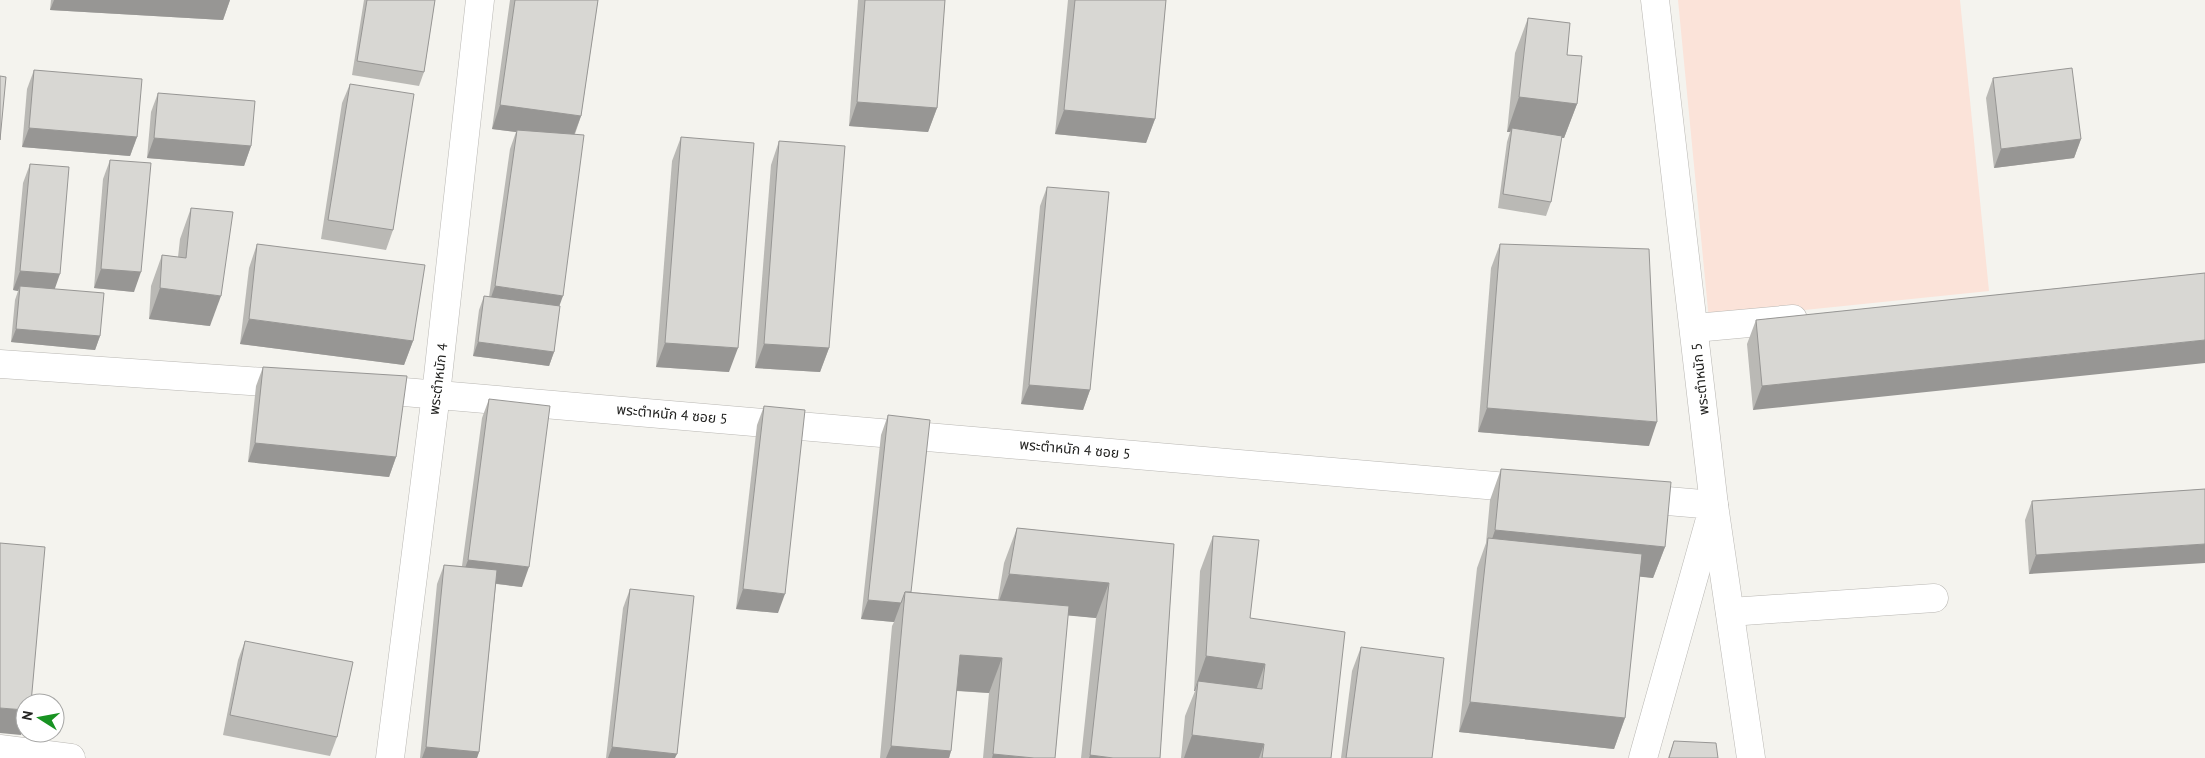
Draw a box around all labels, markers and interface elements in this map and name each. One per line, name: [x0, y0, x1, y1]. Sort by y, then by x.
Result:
street label: พระตำหนัก 4: [425, 342, 451, 416]
street label: พระตำหนัก 5: [1687, 342, 1713, 416]
street label: พระตำหนัก 4 ซอย 5: [616, 400, 728, 428]
street label: พระตำหนัก 4 ซอย 5: [1019, 435, 1131, 463]
north arrow: [15, 693, 65, 743]
text: N: [18, 709, 37, 722]

